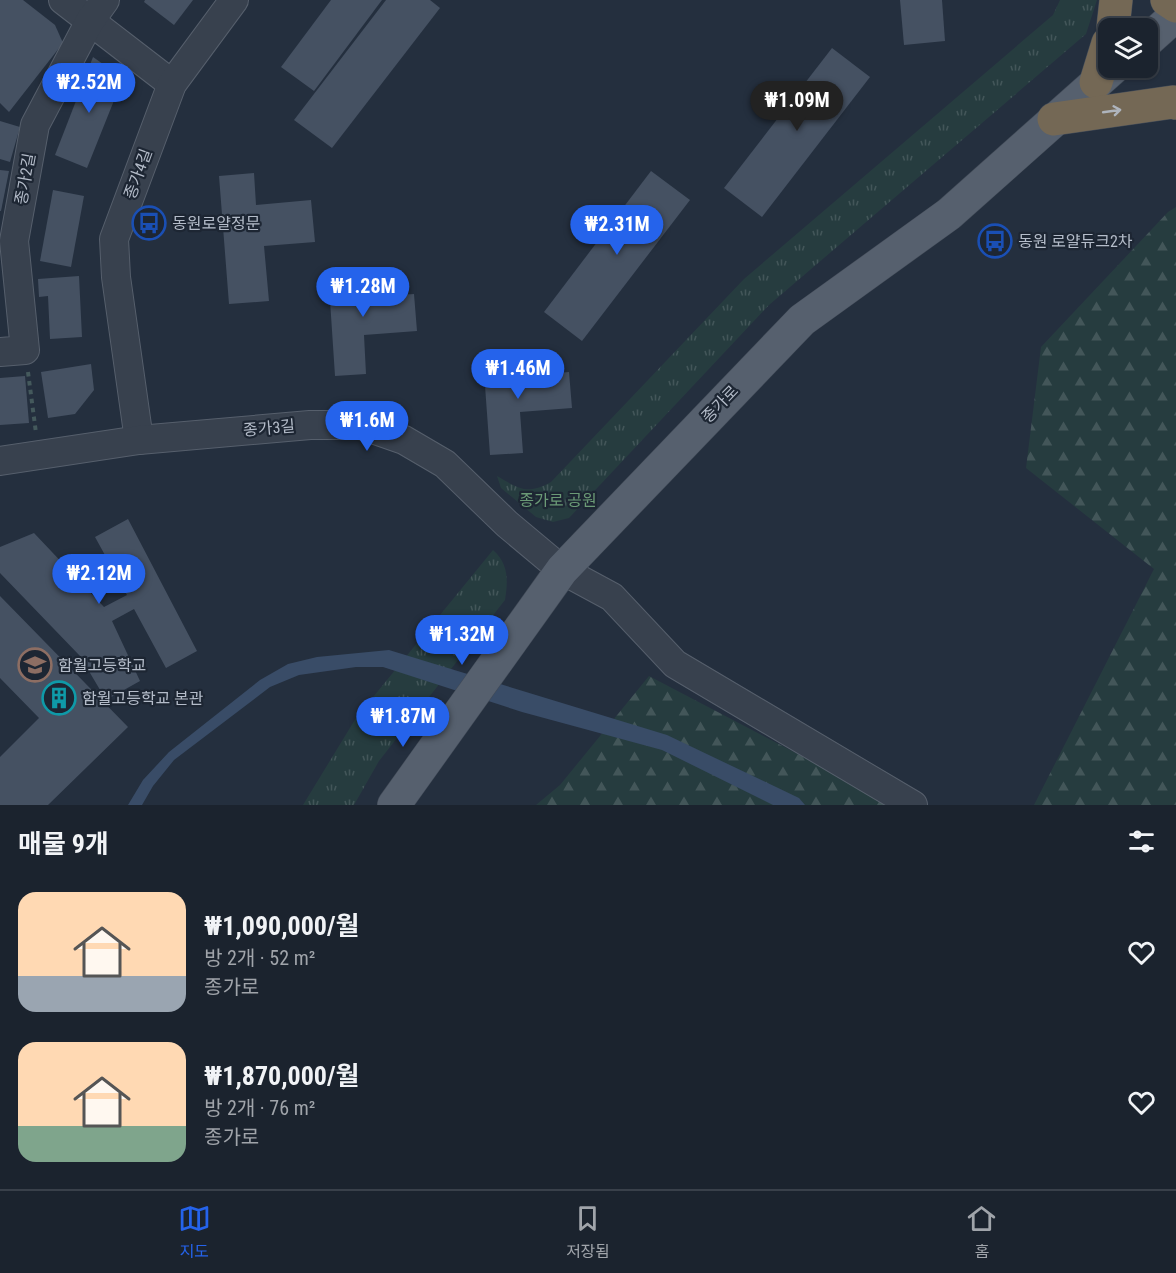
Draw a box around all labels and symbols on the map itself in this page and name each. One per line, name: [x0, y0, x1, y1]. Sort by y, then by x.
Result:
pin: ₩2.52M: [40, 63, 138, 114]
pin: ₩1.09M: [748, 81, 846, 132]
one-way arrow: [1101, 105, 1121, 116]
street label: 종가4길: [120, 146, 156, 202]
street label: 종가2길: [11, 152, 39, 206]
bus stop icon: 동원로얄정문: [131, 205, 167, 241]
pin: ₩2.31M: [568, 205, 666, 256]
place label: 동원로얄정문: [172, 214, 261, 233]
bus stop icon: 동원 로얄듀크2차: [977, 223, 1013, 259]
place label: 동원 로얄듀크2차: [1018, 232, 1133, 251]
pin: ₩1.28M: [314, 267, 412, 318]
pin: ₩1.46M: [469, 349, 567, 400]
street label: 종가로: [698, 381, 742, 426]
pin: ₩1.6M: [325, 401, 409, 452]
street label: 종가3길: [242, 416, 296, 440]
park label: 종가로 공원: [519, 491, 597, 510]
pin: ₩2.12M: [50, 554, 148, 605]
pin: ₩1.32M: [413, 615, 511, 666]
school or university icon: 함월고등학교: [17, 647, 53, 683]
place label: 함월고등학교: [58, 656, 146, 675]
building icon: 함월고등학교 본관: [41, 680, 77, 716]
place label: 함월고등학교 본관: [82, 689, 204, 708]
pin: ₩1.87M: [354, 697, 452, 748]

